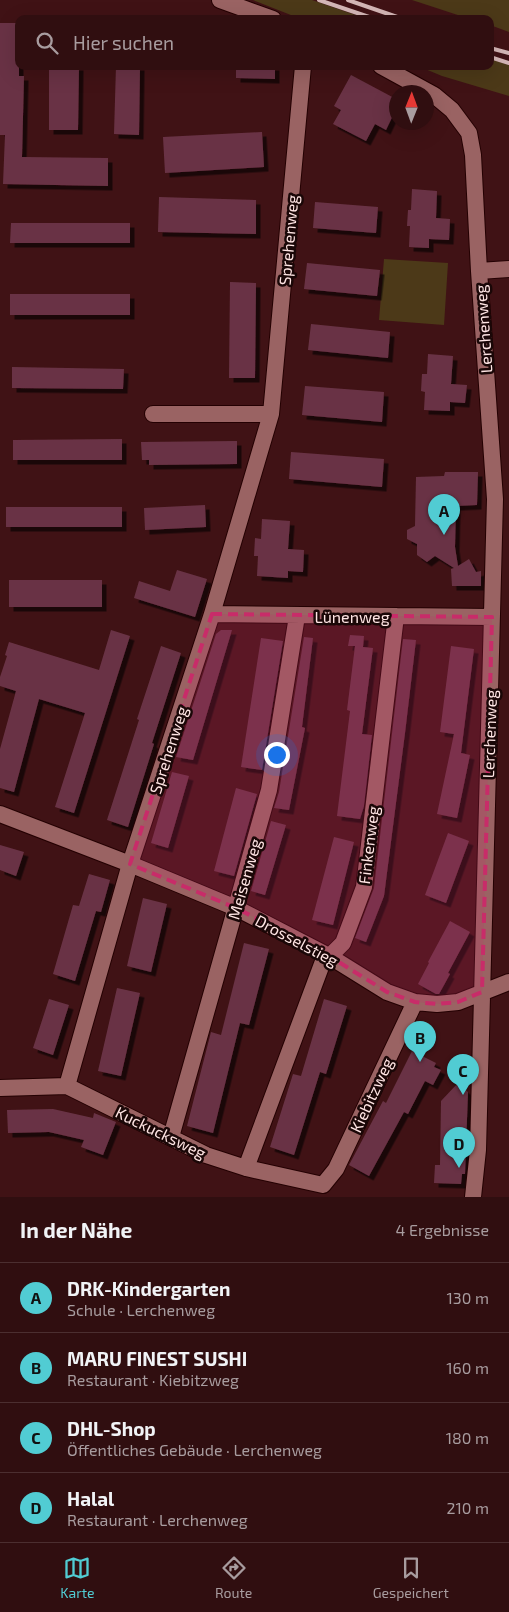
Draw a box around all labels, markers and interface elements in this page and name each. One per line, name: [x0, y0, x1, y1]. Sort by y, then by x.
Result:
search box: [15, 15, 494, 70]
icon: search: [33, 29, 61, 57]
text: Hier suchen: [73, 31, 174, 54]
north arrow: [389, 85, 434, 130]
street label: Sprehenweg: [275, 194, 301, 286]
street label: Lerchenweg: [470, 284, 496, 374]
pin: A: [428, 494, 460, 535]
street label: Lünenweg: [314, 607, 390, 626]
street label: Lerchenweg: [478, 689, 500, 779]
street label: Sprehenweg: [145, 704, 191, 796]
your location: [264, 742, 290, 768]
street label: Finkenweg: [354, 805, 382, 885]
street label: Meisenweg: [223, 836, 265, 922]
street label: Drosselstieg: [252, 910, 342, 970]
pin: B: [404, 1021, 436, 1062]
pin: C: [447, 1054, 479, 1095]
street label: Kiebitzweg: [345, 1055, 397, 1135]
street label: Kuckucksweg: [113, 1102, 209, 1162]
pin: D: [443, 1127, 475, 1168]
text: In der Nähe: [20, 1217, 132, 1242]
text: 4 Ergebnisse: [396, 1220, 489, 1239]
text: DRK-Kindergarten: [67, 1277, 230, 1300]
text: A: [31, 1288, 41, 1307]
text: 130 m: [447, 1288, 489, 1307]
text: Schule · Lerchenweg: [67, 1300, 215, 1319]
text: MARU FINEST SUSHI: [67, 1347, 247, 1370]
text: B: [31, 1358, 41, 1377]
text: 160 m: [446, 1358, 489, 1377]
text: Restaurant · Kiebitzweg: [67, 1370, 239, 1389]
text: DHL-Shop: [67, 1417, 156, 1440]
text: C: [31, 1428, 41, 1447]
text: 180 m: [446, 1428, 489, 1447]
text: Öffentliches Gebäude · Lerchenweg: [67, 1440, 322, 1459]
text: Halal: [67, 1487, 114, 1510]
text: D: [31, 1498, 41, 1517]
text: 210 m: [446, 1498, 489, 1517]
text: Restaurant · Lerchenweg: [67, 1510, 248, 1529]
tab: Karte: [60, 1554, 95, 1601]
tab: Route: [215, 1554, 252, 1601]
tab: Gespeichert: [373, 1554, 449, 1601]

